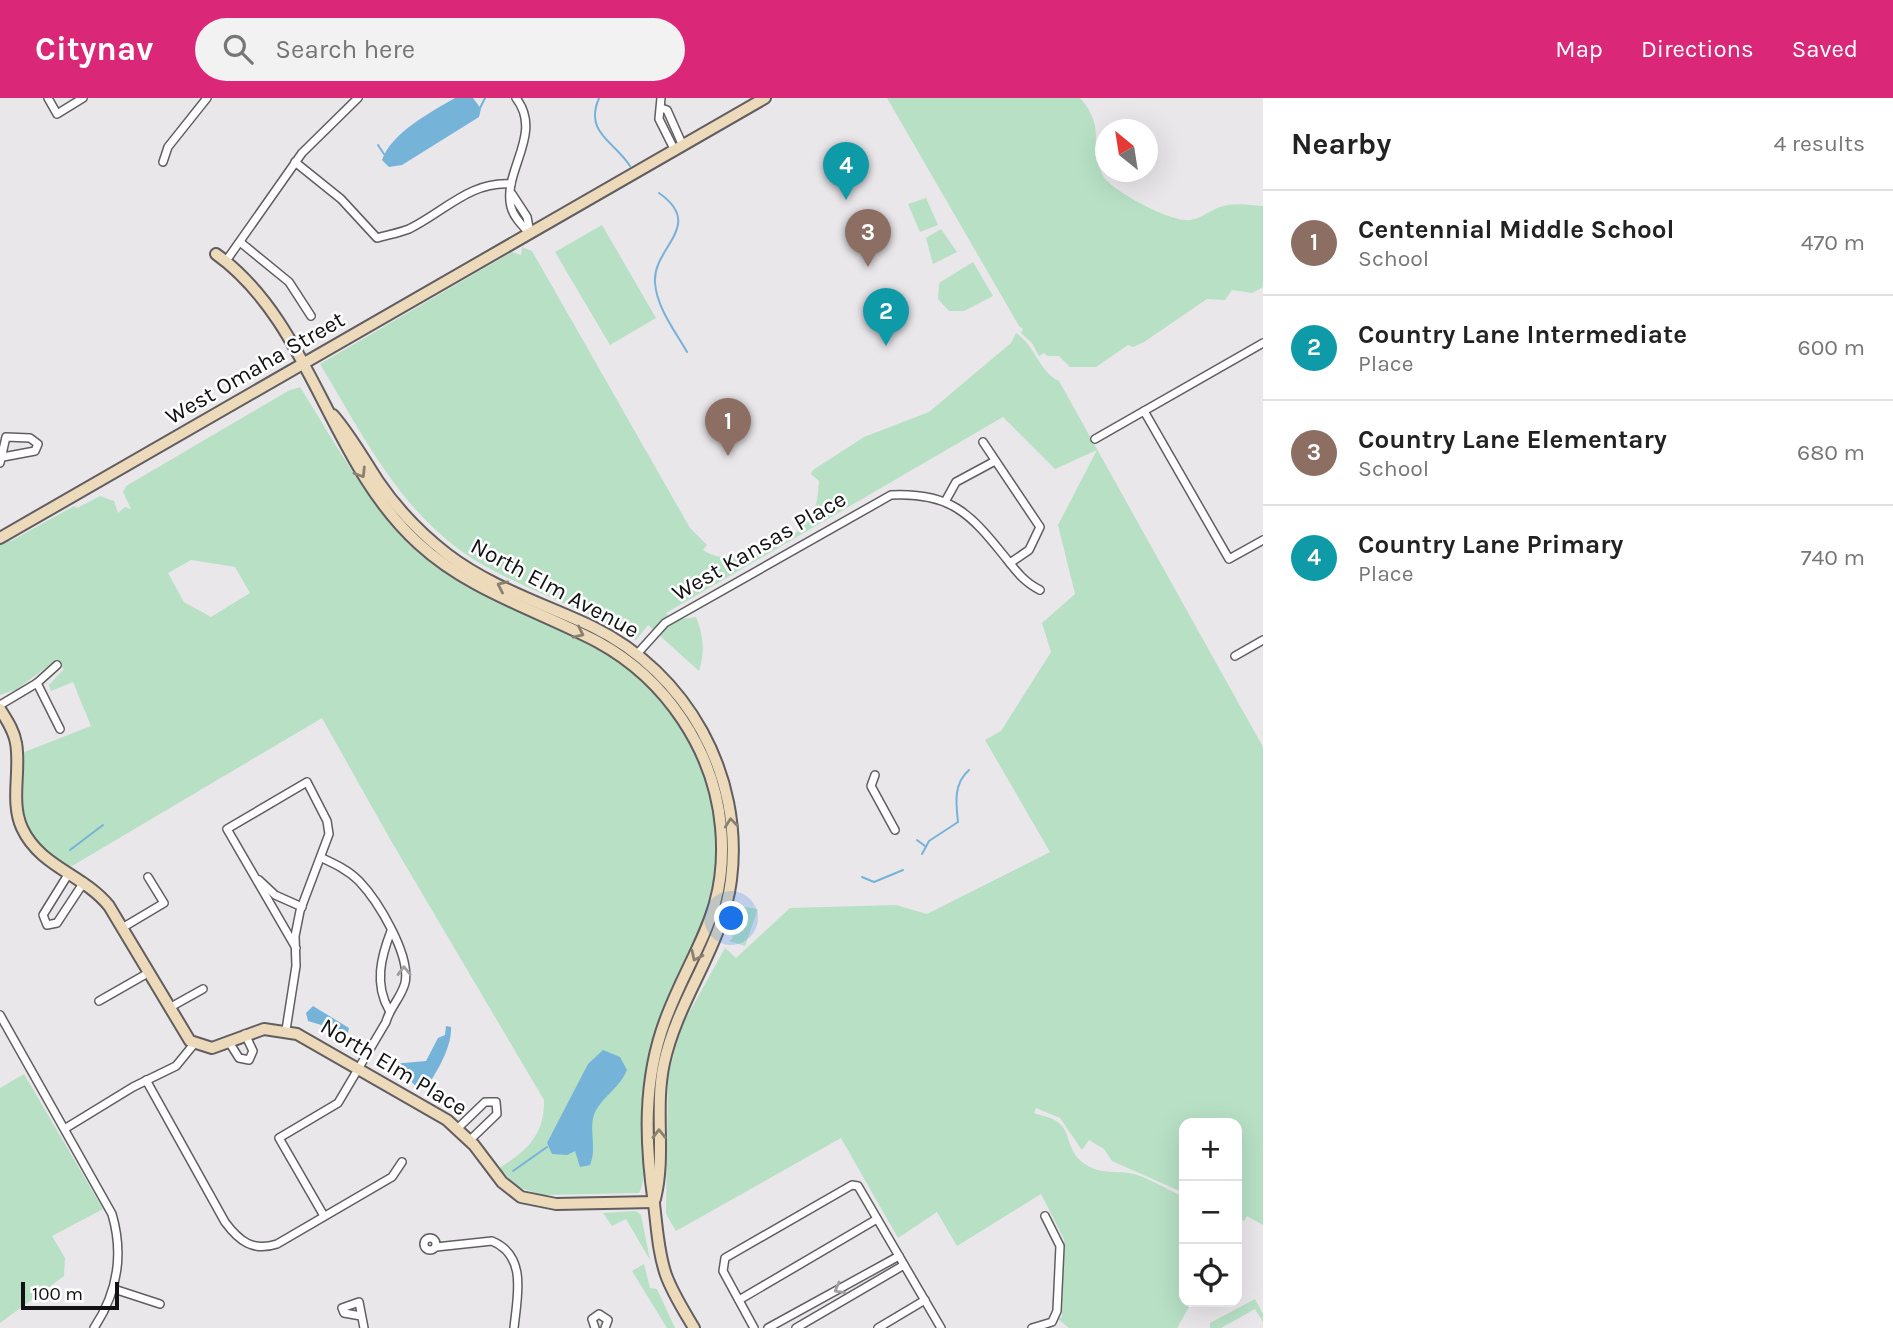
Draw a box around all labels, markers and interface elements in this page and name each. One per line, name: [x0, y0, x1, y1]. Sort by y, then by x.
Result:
search box: [195, 18, 685, 81]
text: Citynav: [35, 30, 153, 68]
icon: search: [219, 30, 257, 68]
text: Search here: [275, 34, 415, 65]
text: Map: [1555, 35, 1603, 63]
text: Directions: [1641, 35, 1754, 63]
text: Saved: [1792, 35, 1858, 63]
north arrow: [1095, 119, 1158, 182]
text: Nearby: [1291, 126, 1391, 162]
text: 4 results: [1773, 130, 1865, 157]
pin: 4: [823, 142, 869, 200]
pin: 3: [845, 209, 891, 267]
text: Centennial Middle School: [1358, 214, 1674, 245]
text: 1: [1310, 229, 1318, 256]
text: 470 m: [1801, 229, 1865, 256]
text: School: [1358, 245, 1429, 272]
pin: 2: [863, 288, 909, 346]
street label: West Omaha Street: [161, 306, 350, 430]
text: Country Lane Intermediate: [1358, 319, 1687, 350]
text: 2: [1307, 334, 1321, 361]
text: 600 m: [1798, 334, 1865, 361]
text: Place: [1358, 350, 1414, 377]
pin: 1: [705, 398, 751, 456]
text: Country Lane Elementary: [1358, 424, 1667, 455]
text: 3: [1307, 439, 1321, 466]
text: 680 m: [1797, 439, 1865, 466]
text: School: [1358, 455, 1429, 482]
one-way arrow: [352, 465, 365, 478]
street label: West Kansas Place: [667, 485, 851, 607]
text: Country Lane Primary: [1358, 529, 1623, 560]
street label: North Elm Avenue: [466, 532, 644, 644]
text: 4: [1307, 544, 1321, 571]
text: 740 m: [1801, 544, 1865, 571]
text: Place: [1358, 560, 1414, 587]
one-way arrow: [497, 580, 509, 594]
one-way arrow: [572, 625, 584, 639]
one-way arrow: [724, 817, 739, 828]
your location: [714, 901, 748, 935]
one-way arrow: [690, 949, 704, 961]
one-way arrow: [397, 965, 412, 976]
street label: North Elm Place: [316, 1013, 472, 1121]
map controls: [1179, 1118, 1242, 1307]
button: +: [1179, 1118, 1242, 1181]
one-way arrow: [651, 1129, 666, 1140]
button: −: [1179, 1181, 1242, 1244]
button: locate: [1179, 1244, 1242, 1307]
scale bar: [21, 1279, 119, 1311]
one-way arrow: [834, 1281, 847, 1294]
text: 100 m: [32, 1283, 83, 1305]

